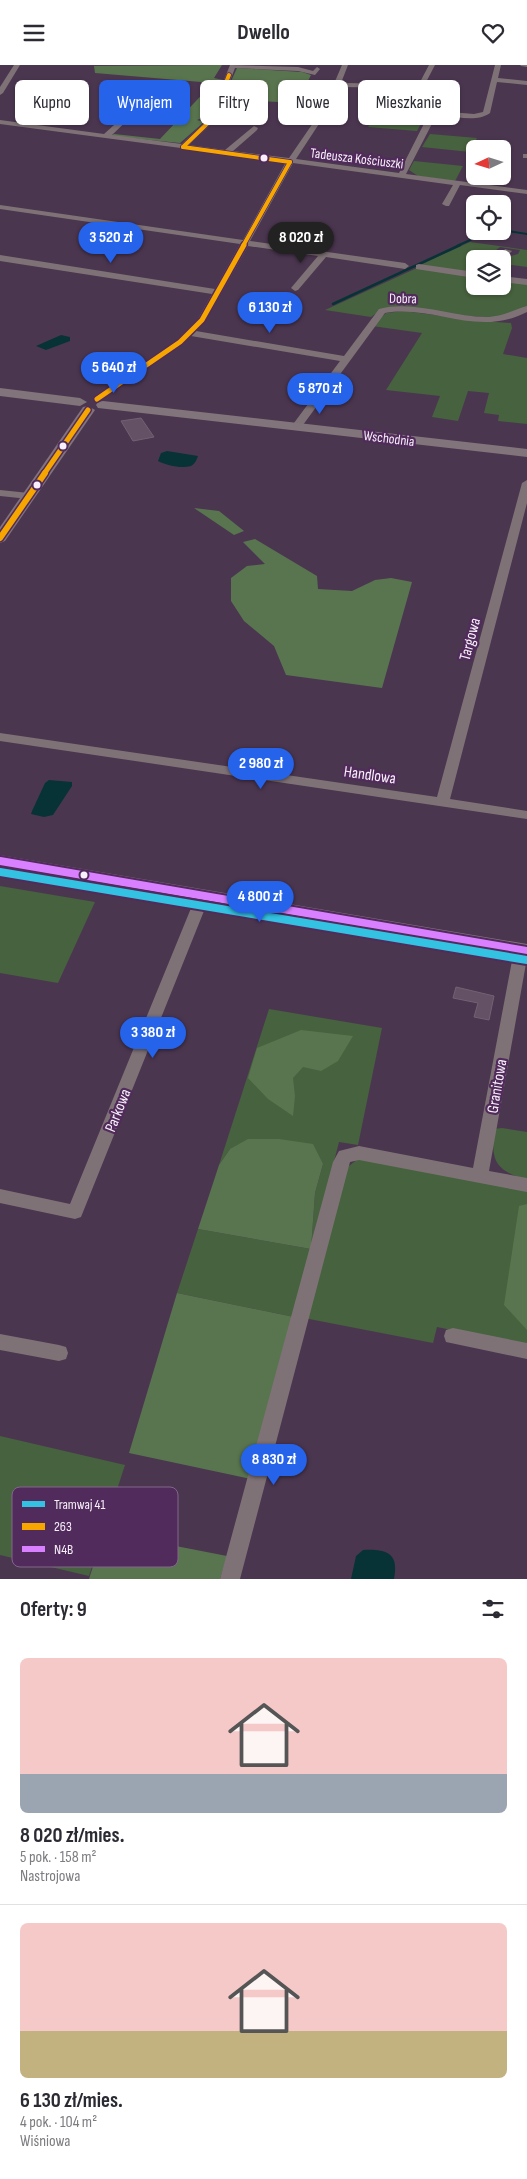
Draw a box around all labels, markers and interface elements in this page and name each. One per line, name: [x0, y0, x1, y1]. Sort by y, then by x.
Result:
icon: menu: [20, 19, 48, 47]
text: Dwello: [237, 19, 290, 46]
icon: heart: [479, 19, 507, 47]
chip: Kupno: [15, 80, 89, 125]
chip: Wynajem: [99, 80, 190, 125]
chip: Filtry: [200, 80, 268, 125]
chip: Nowe: [278, 80, 348, 125]
chip: Mieszkanie: [358, 80, 460, 125]
north arrow: [466, 140, 511, 185]
map controls: [466, 140, 511, 295]
street label: Tadeusza Kościuszki: [309, 144, 405, 173]
unlabelled marker: [259, 153, 269, 163]
button: locate: [466, 195, 511, 240]
pin: 3 520 zł: [59, 221, 163, 264]
pin: 8 020 zł: [249, 221, 353, 264]
text: 3 520 zł: [89, 228, 133, 247]
text: 8 020 zł: [279, 228, 323, 247]
button: layers: [466, 250, 511, 295]
street label: Dobra: [389, 290, 417, 307]
pin: 6 130 zł: [218, 291, 322, 334]
text: 6 130 zł: [248, 298, 292, 317]
pin: 5 640 zł: [62, 351, 166, 394]
text: 5 640 zł: [92, 358, 136, 377]
pin: 5 870 zł: [268, 373, 372, 415]
text: 5 870 zł: [298, 379, 342, 398]
street label: Wschodnia: [363, 427, 415, 450]
unlabelled marker: [58, 441, 68, 451]
unlabelled marker: [32, 480, 42, 490]
street label: Targowa: [456, 616, 485, 663]
pin: 2 980 zł: [209, 747, 313, 790]
text: 2 980 zł: [239, 754, 283, 773]
street label: Handlowa: [343, 762, 397, 789]
unlabelled marker: [79, 870, 89, 880]
pin: 4 800 zł: [208, 881, 312, 923]
text: 4 800 zł: [238, 887, 282, 906]
pin: 3 380 zł: [101, 1017, 205, 1059]
text: 3 380 zł: [131, 1023, 175, 1042]
street label: Granitowa: [483, 1058, 512, 1115]
street label: Parkowa: [101, 1086, 136, 1135]
pin: 8 830 zł: [222, 1443, 326, 1486]
text: 8 830 zł: [252, 1450, 296, 1469]
legend: [12, 1487, 178, 1567]
text: Tramwaj 41: [54, 1496, 106, 1513]
text: 263: [54, 1518, 72, 1535]
text: N4B: [54, 1541, 73, 1558]
icon: filters: [479, 1595, 507, 1623]
text: Oferty: 9: [20, 1597, 87, 1622]
icon: home: [219, 1690, 309, 1780]
text: 8 020 zł/mies.: [20, 1823, 124, 1848]
text: 5 pok. · 158 m²: [20, 1848, 96, 1867]
text: Nastrojowa: [20, 1867, 80, 1886]
icon: home: [219, 1956, 309, 2046]
text: 6 130 zł/mies.: [20, 2088, 123, 2113]
text: 4 pok. · 104 m²: [20, 2113, 97, 2132]
text: Wiśniowa: [20, 2132, 70, 2151]

